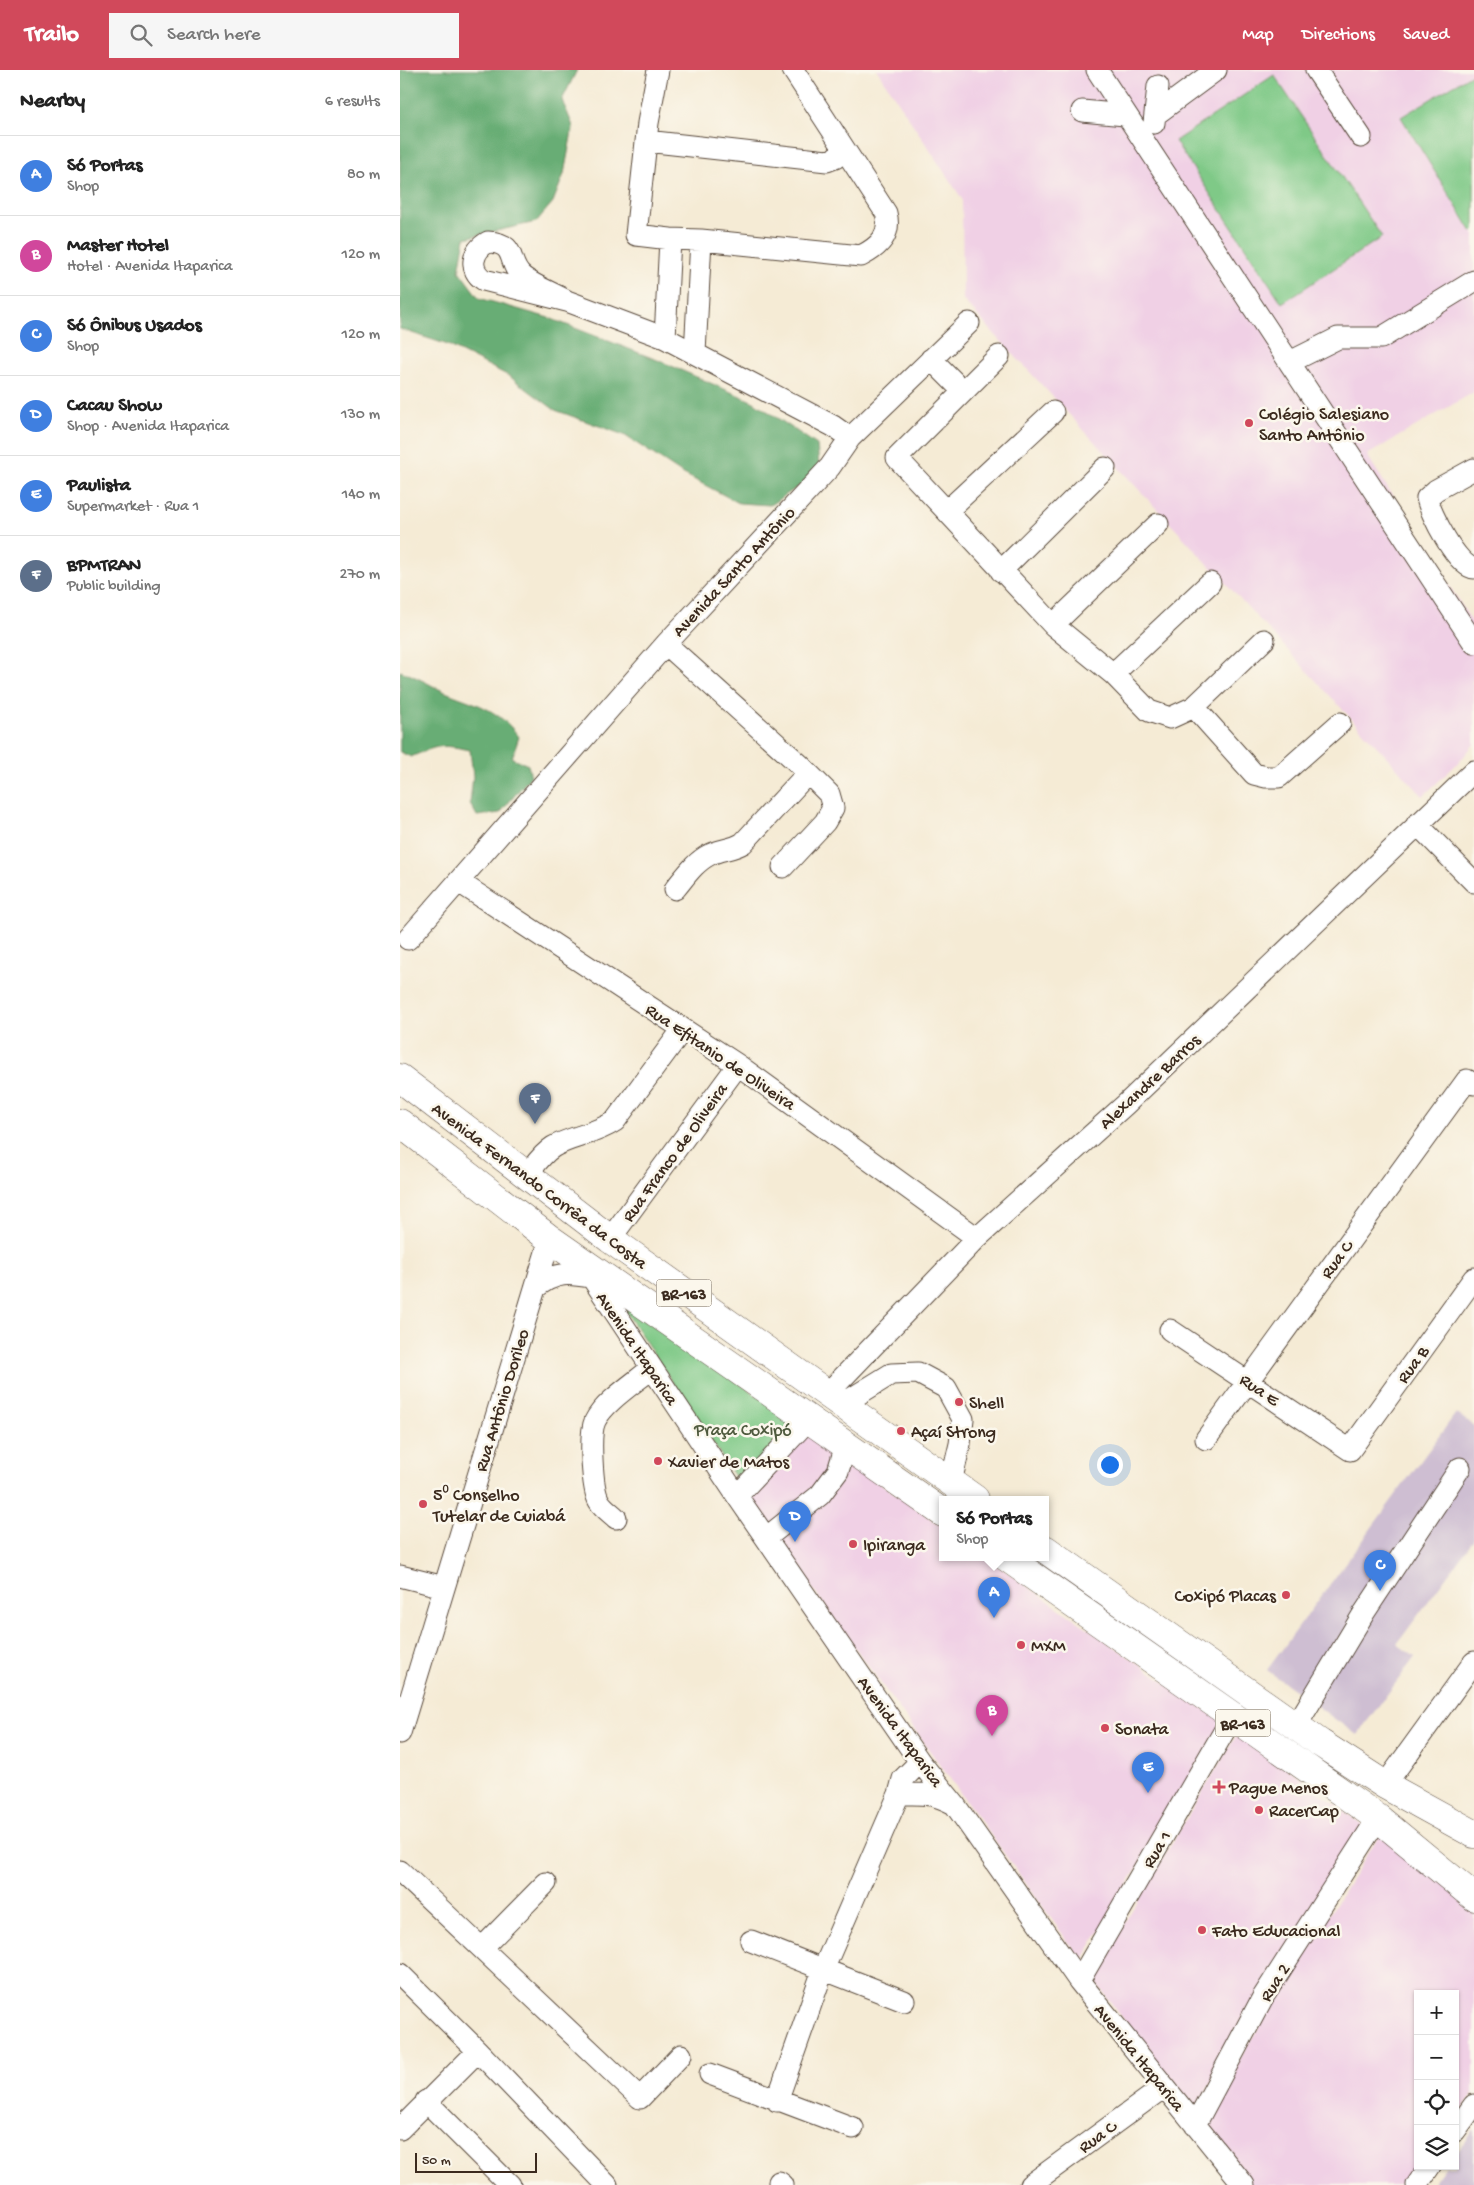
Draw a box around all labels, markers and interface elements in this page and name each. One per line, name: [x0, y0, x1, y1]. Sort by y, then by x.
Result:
search box: [109, 13, 459, 58]
text: Trailo: [25, 21, 79, 50]
icon: search: [127, 21, 155, 49]
text: Search here: [167, 24, 261, 47]
text: Map: [1242, 25, 1274, 46]
text: Directions: [1302, 25, 1375, 46]
text: Saved: [1403, 25, 1449, 46]
text: Nearby: [20, 90, 85, 115]
text: 6 results: [325, 93, 380, 112]
text: Só Portas: [67, 155, 143, 178]
text: A: [31, 166, 41, 185]
text: 80 m: [347, 166, 380, 185]
text: Shop: [67, 178, 99, 197]
text: Master Hotel: [67, 235, 169, 258]
text: B: [32, 246, 40, 265]
text: 120 m: [341, 246, 380, 265]
text: Hotel · Avenida Itaparica: [67, 258, 233, 277]
text: Só Ônibus Usados: [67, 315, 202, 338]
text: C: [32, 326, 40, 345]
text: 120 m: [341, 326, 380, 345]
text: Shop: [67, 338, 99, 357]
text: Cacau Show: [67, 395, 162, 418]
place label: Colégio Salesiano Santo Antônio: [1259, 405, 1389, 447]
text: D: [31, 406, 41, 425]
text: 130 m: [341, 406, 380, 425]
marker: Colégio Salesiano Santo Antônio: [1243, 417, 1255, 429]
text: Shop · Avenida Itaparica: [67, 418, 229, 437]
text: Paulista: [67, 475, 131, 498]
text: E: [31, 486, 41, 505]
text: 140 m: [342, 486, 380, 505]
text: Supermarket · Rua 1: [67, 498, 199, 517]
street label: Avenida Santo Antônio: [669, 503, 801, 642]
text: BPMTRAN: [67, 555, 141, 578]
text: F: [32, 566, 40, 585]
text: 270 m: [340, 566, 380, 585]
text: Public building: [67, 578, 161, 597]
street label: Rua Efitanio de Oliveira: [641, 1000, 799, 1117]
street label: Alexandre Barros: [1096, 1030, 1207, 1135]
street label: Rua Franco de Oliveira: [619, 1079, 734, 1227]
pin: F: [519, 1083, 551, 1124]
street label: Avenida Fernando Corrêa da Costa: [428, 1097, 652, 1273]
street label: Rua C: [1317, 1236, 1360, 1284]
road number: BR-163: [656, 1280, 712, 1306]
street label: Avenida Itaparica: [590, 1289, 682, 1411]
street label: Rua Antônio Dorileo: [472, 1327, 535, 1475]
street label: Rua B: [1393, 1342, 1435, 1388]
street label: Rua E: [1235, 1370, 1283, 1412]
place label: Shell: [969, 1394, 1004, 1415]
marker: Shell: [953, 1396, 965, 1408]
park label: Praça Coxipó: [693, 1421, 792, 1442]
place label: Açaí Strong: [911, 1423, 996, 1444]
marker: Açaí Strong: [895, 1425, 907, 1437]
your location: [1097, 1452, 1123, 1478]
place label: Xavier de Matos: [667, 1453, 791, 1474]
marker: Xavier de Matos: [652, 1455, 664, 1467]
place label: 5⁰ Conselho Tutelar de Cuiabá: [432, 1484, 566, 1528]
popup: [939, 1496, 1049, 1561]
marker: 5⁰ Conselho Tutelar de Cuiabá: [417, 1498, 429, 1510]
pin: D: [779, 1501, 811, 1542]
text: Só Portas: [956, 1508, 1032, 1531]
text: Shop: [956, 1531, 988, 1550]
place label: Ipiranga: [863, 1536, 926, 1557]
marker: Ipiranga: [847, 1538, 859, 1550]
pin: C: [1364, 1550, 1396, 1591]
pin: A: [978, 1577, 1010, 1618]
place label: Coxipó Placas: [1174, 1587, 1277, 1608]
marker: Coxipó Placas: [1280, 1589, 1292, 1601]
place label: MXM: [1031, 1637, 1066, 1658]
marker: MXM: [1015, 1639, 1027, 1651]
street label: Avenida Itaparica: [852, 1673, 947, 1793]
pin: B: [976, 1695, 1008, 1736]
road number: BR-163: [1216, 1710, 1270, 1736]
place label: Sonata: [1115, 1720, 1170, 1741]
marker: Sonata: [1099, 1722, 1111, 1734]
pin: E: [1132, 1752, 1164, 1793]
place label: Pague Menos: [1228, 1779, 1329, 1800]
marker: Pague Menos: [1213, 1781, 1225, 1793]
place label: RacerCap: [1269, 1802, 1339, 1823]
marker: RacerCap: [1253, 1804, 1265, 1816]
street label: Rua 1: [1139, 1828, 1177, 1873]
place label: Fato Educacional: [1211, 1922, 1340, 1943]
marker: Fato Educacional: [1196, 1924, 1208, 1936]
street label: Rua 2: [1256, 1960, 1296, 2006]
map controls: [1414, 1990, 1459, 2170]
button: +: [1414, 1990, 1459, 2035]
street label: Avenida Itaparica: [1088, 2001, 1188, 2117]
button: −: [1414, 2035, 1459, 2080]
button: locate: [1414, 2080, 1459, 2125]
street label: Rua C: [1075, 2116, 1123, 2159]
button: layers: [1414, 2125, 1459, 2170]
scale bar: [415, 2150, 538, 2173]
text: 50 m: [422, 2153, 451, 2170]

